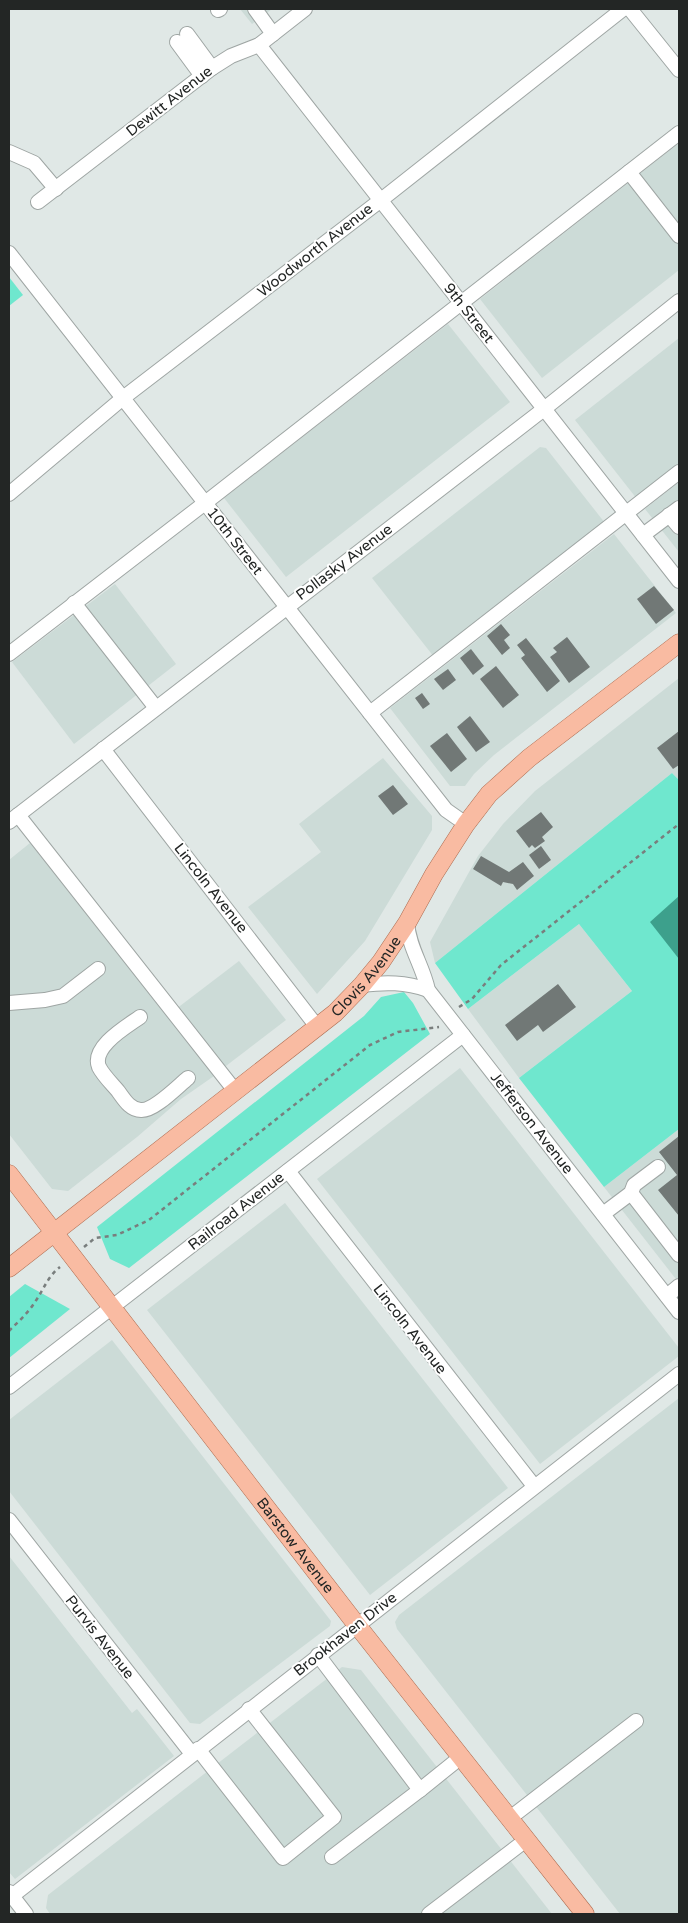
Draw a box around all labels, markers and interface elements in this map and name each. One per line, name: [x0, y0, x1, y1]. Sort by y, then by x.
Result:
street label: Dewitt Avenue: [122, 62, 216, 140]
street label: Woodworth Avenue: [254, 199, 376, 301]
street label: 9th Street: [440, 279, 498, 347]
street label: 10th Street: [203, 504, 267, 578]
street label: Pollasky Avenue: [292, 520, 396, 604]
street label: Lincoln Avenue: [170, 840, 252, 936]
street label: Clovis Avenue: [327, 933, 405, 1021]
street label: Jefferson Avenue: [487, 1069, 577, 1177]
street label: Railroad Avenue: [184, 1168, 288, 1254]
street label: Lincoln Avenue: [369, 1281, 451, 1377]
street label: Barstow Avenue: [253, 1494, 338, 1597]
street label: Brookhaven Drive: [290, 1588, 400, 1680]
street label: Purvis Avenue: [62, 1592, 138, 1682]

